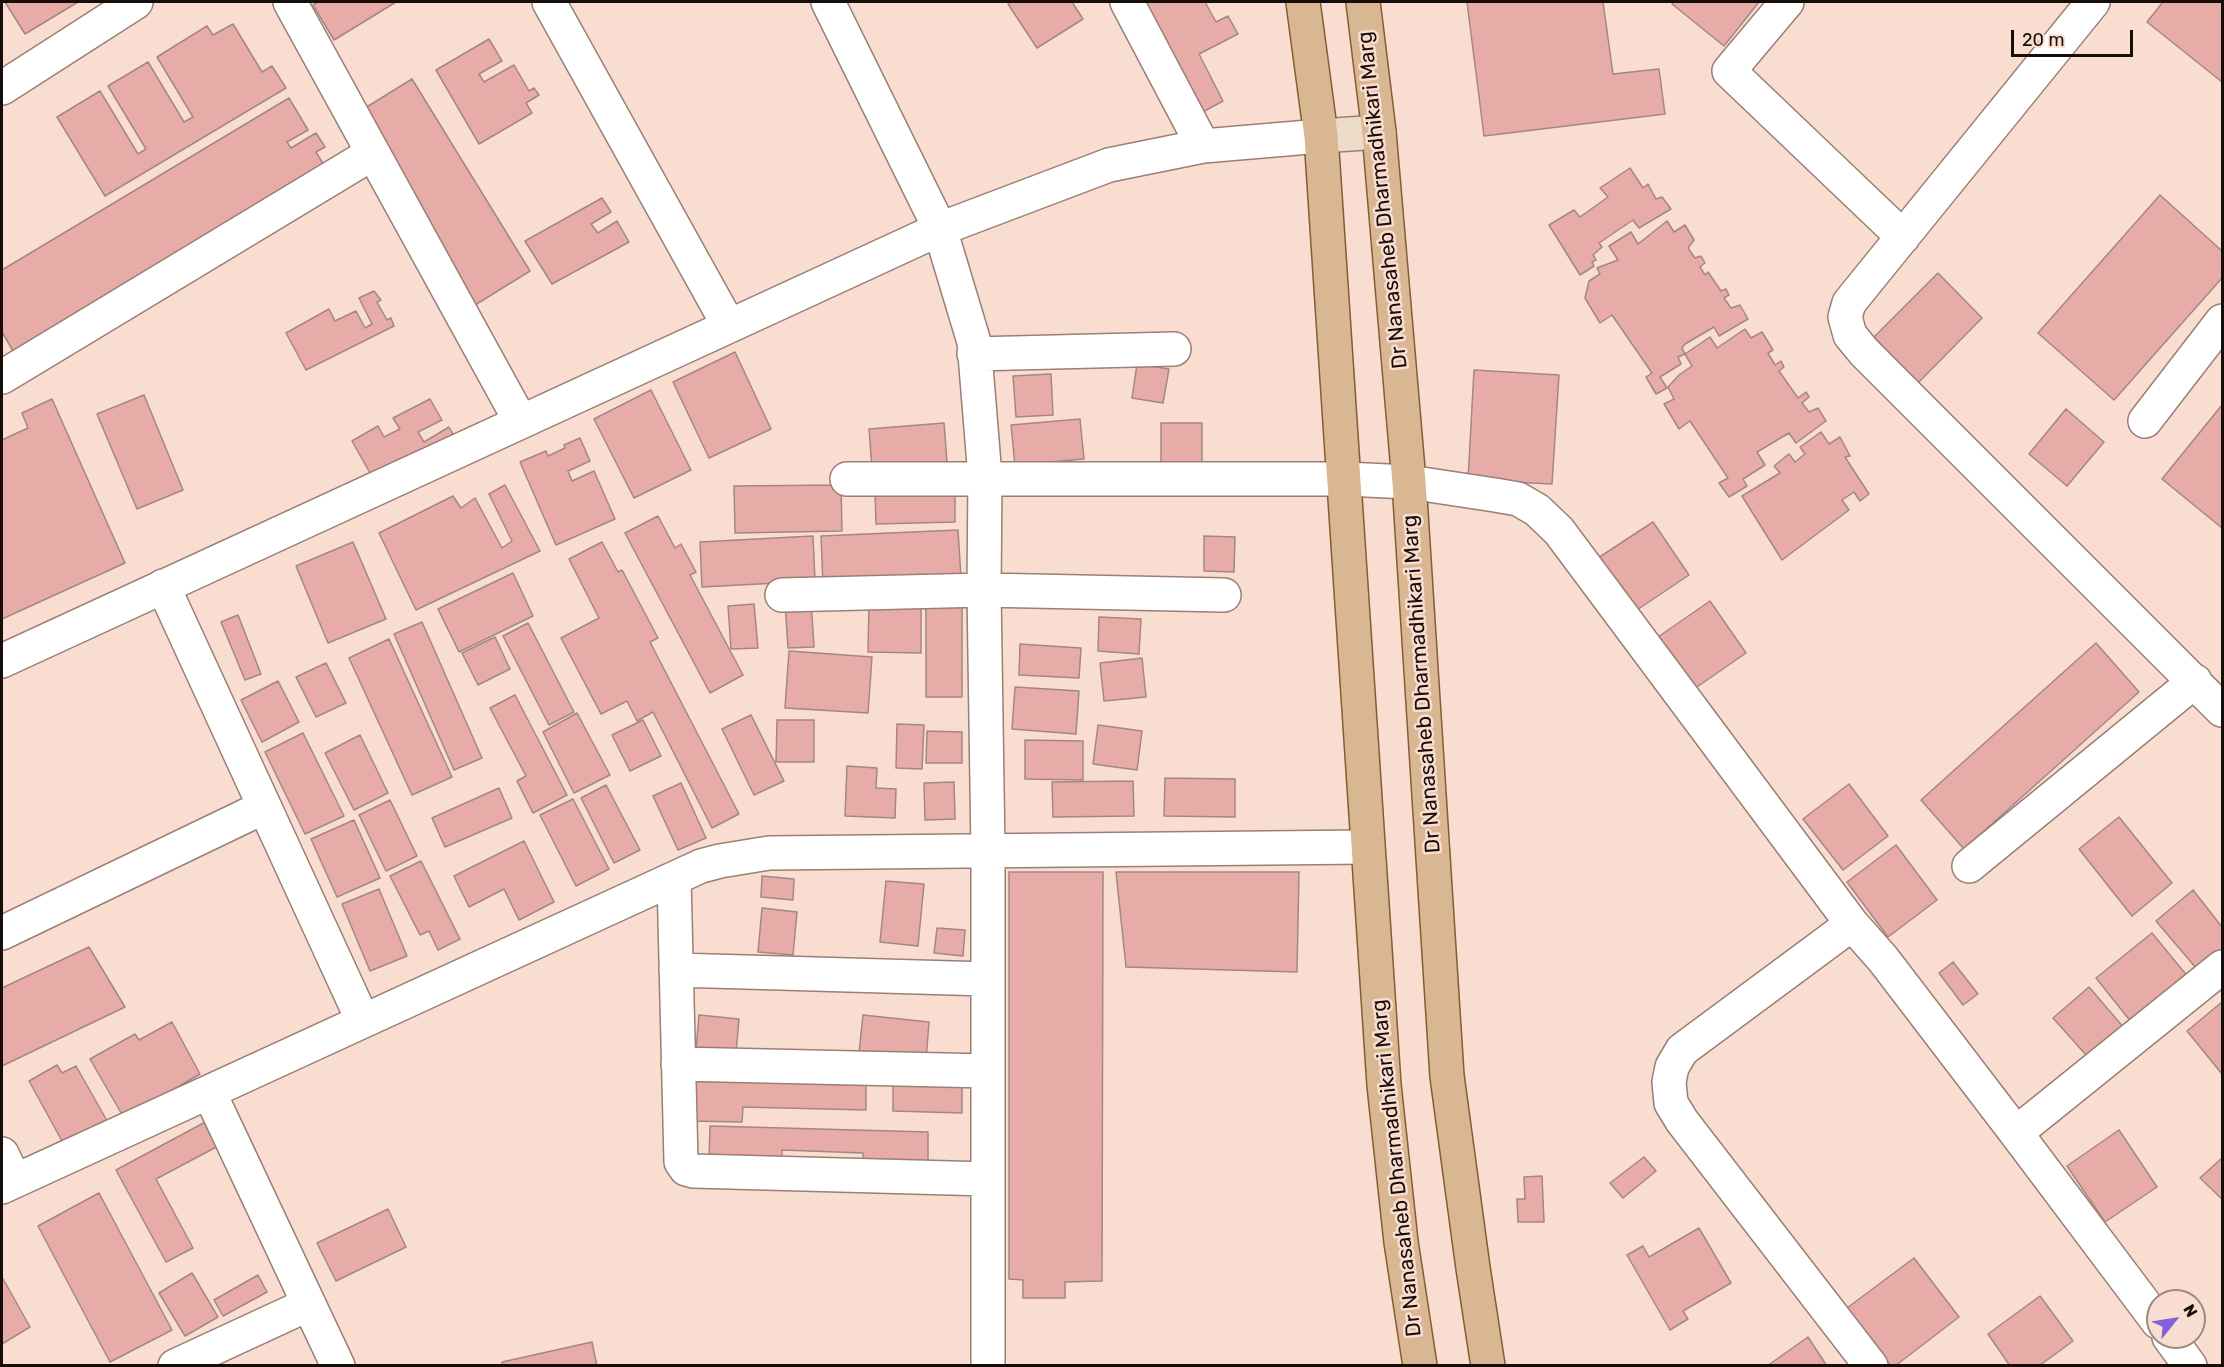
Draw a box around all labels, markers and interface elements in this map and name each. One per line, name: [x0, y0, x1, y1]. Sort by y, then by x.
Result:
scale bar: [2014, 18, 2136, 56]
text: 20 m: [2022, 29, 2064, 51]
street label: Dr Nanasaheb Dharmadhikari Marg: [1353, 30, 1413, 370]
street label: Dr Nanasaheb Dharmadhikari Marg: [1398, 514, 1446, 854]
street label: Dr Nanasaheb Dharmadhikari Marg: [1367, 998, 1427, 1338]
north arrow: [2146, 1289, 2206, 1349]
text: N: [2179, 1301, 2201, 1320]

